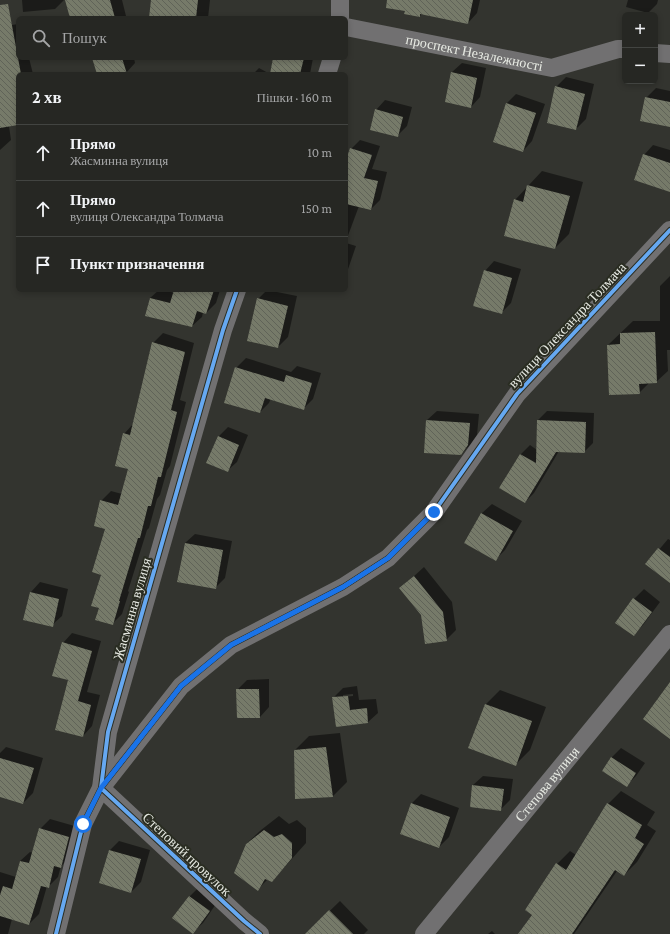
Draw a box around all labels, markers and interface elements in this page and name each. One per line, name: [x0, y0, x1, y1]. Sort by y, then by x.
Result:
map controls: [622, 12, 658, 84]
button: +: [622, 12, 658, 48]
search box: [16, 16, 348, 60]
icon: search: [30, 27, 52, 49]
text: Пошук: [62, 30, 107, 46]
street label: проспект Незалежності: [404, 31, 545, 74]
button: −: [622, 48, 658, 84]
text: 2 хв: [32, 88, 62, 107]
text: Пішки · 160 m: [257, 90, 332, 105]
text: Прямо: [70, 136, 116, 152]
icon: ahead: [32, 142, 54, 164]
text: 10 m: [307, 145, 332, 160]
text: Жасминна вулиця: [70, 153, 168, 168]
text: Прямо: [70, 192, 116, 208]
icon: ahead: [32, 198, 54, 220]
text: 150 m: [301, 201, 332, 216]
text: вулиця Олександра Толмача: [70, 209, 224, 224]
icon: arrive: [32, 254, 54, 276]
text: Пункт призначення: [70, 256, 204, 272]
street label: вулиця Олександра Толмача: [505, 259, 630, 391]
route end: [425, 503, 443, 521]
street label: Жасминна вулиця: [110, 555, 154, 662]
street label: Степова вулиця: [512, 743, 583, 825]
street label: Степовий провулок: [139, 809, 235, 899]
route start: [74, 815, 92, 833]

